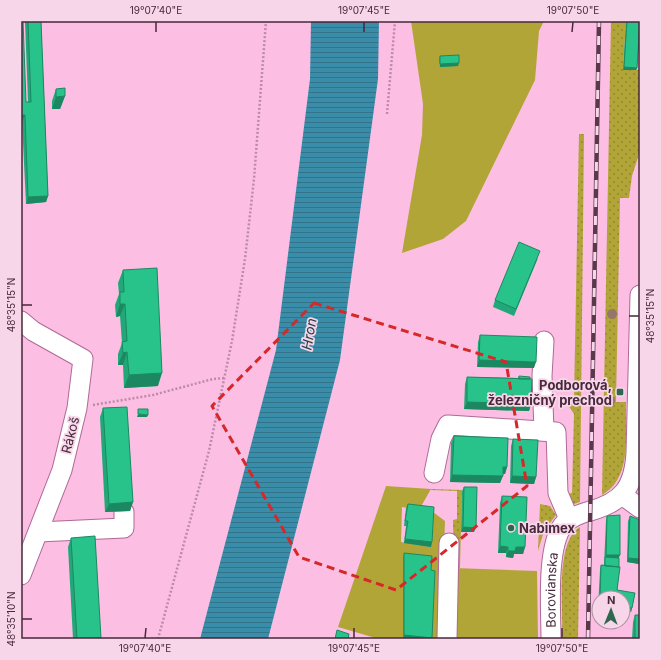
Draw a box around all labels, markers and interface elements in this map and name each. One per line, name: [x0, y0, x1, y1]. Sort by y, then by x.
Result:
text: 19°07'40"E: [130, 4, 182, 16]
text: 19°07'45"E: [338, 4, 390, 16]
text: 19°07'50"E: [547, 4, 599, 16]
text: 48°35'15"N: [5, 278, 17, 332]
text: 48°35'15"N: [644, 289, 656, 343]
water label: Hron: [297, 317, 320, 351]
place label: Podborová, železničný prechod: [488, 377, 612, 408]
marker: Podborová, železničný prechod: [615, 387, 625, 397]
street label: Rákoš: [58, 415, 82, 455]
place label: Nabimex: [519, 520, 576, 536]
marker: Nabimex: [506, 523, 516, 533]
street label: Borovianska: [542, 551, 561, 628]
north arrow: [591, 590, 631, 630]
text: 48°35'10"N: [5, 592, 17, 646]
text: N: [607, 593, 615, 607]
text: 19°07'40"E: [119, 642, 171, 654]
text: 19°07'45"E: [328, 642, 380, 654]
text: 19°07'50"E: [536, 642, 588, 654]

